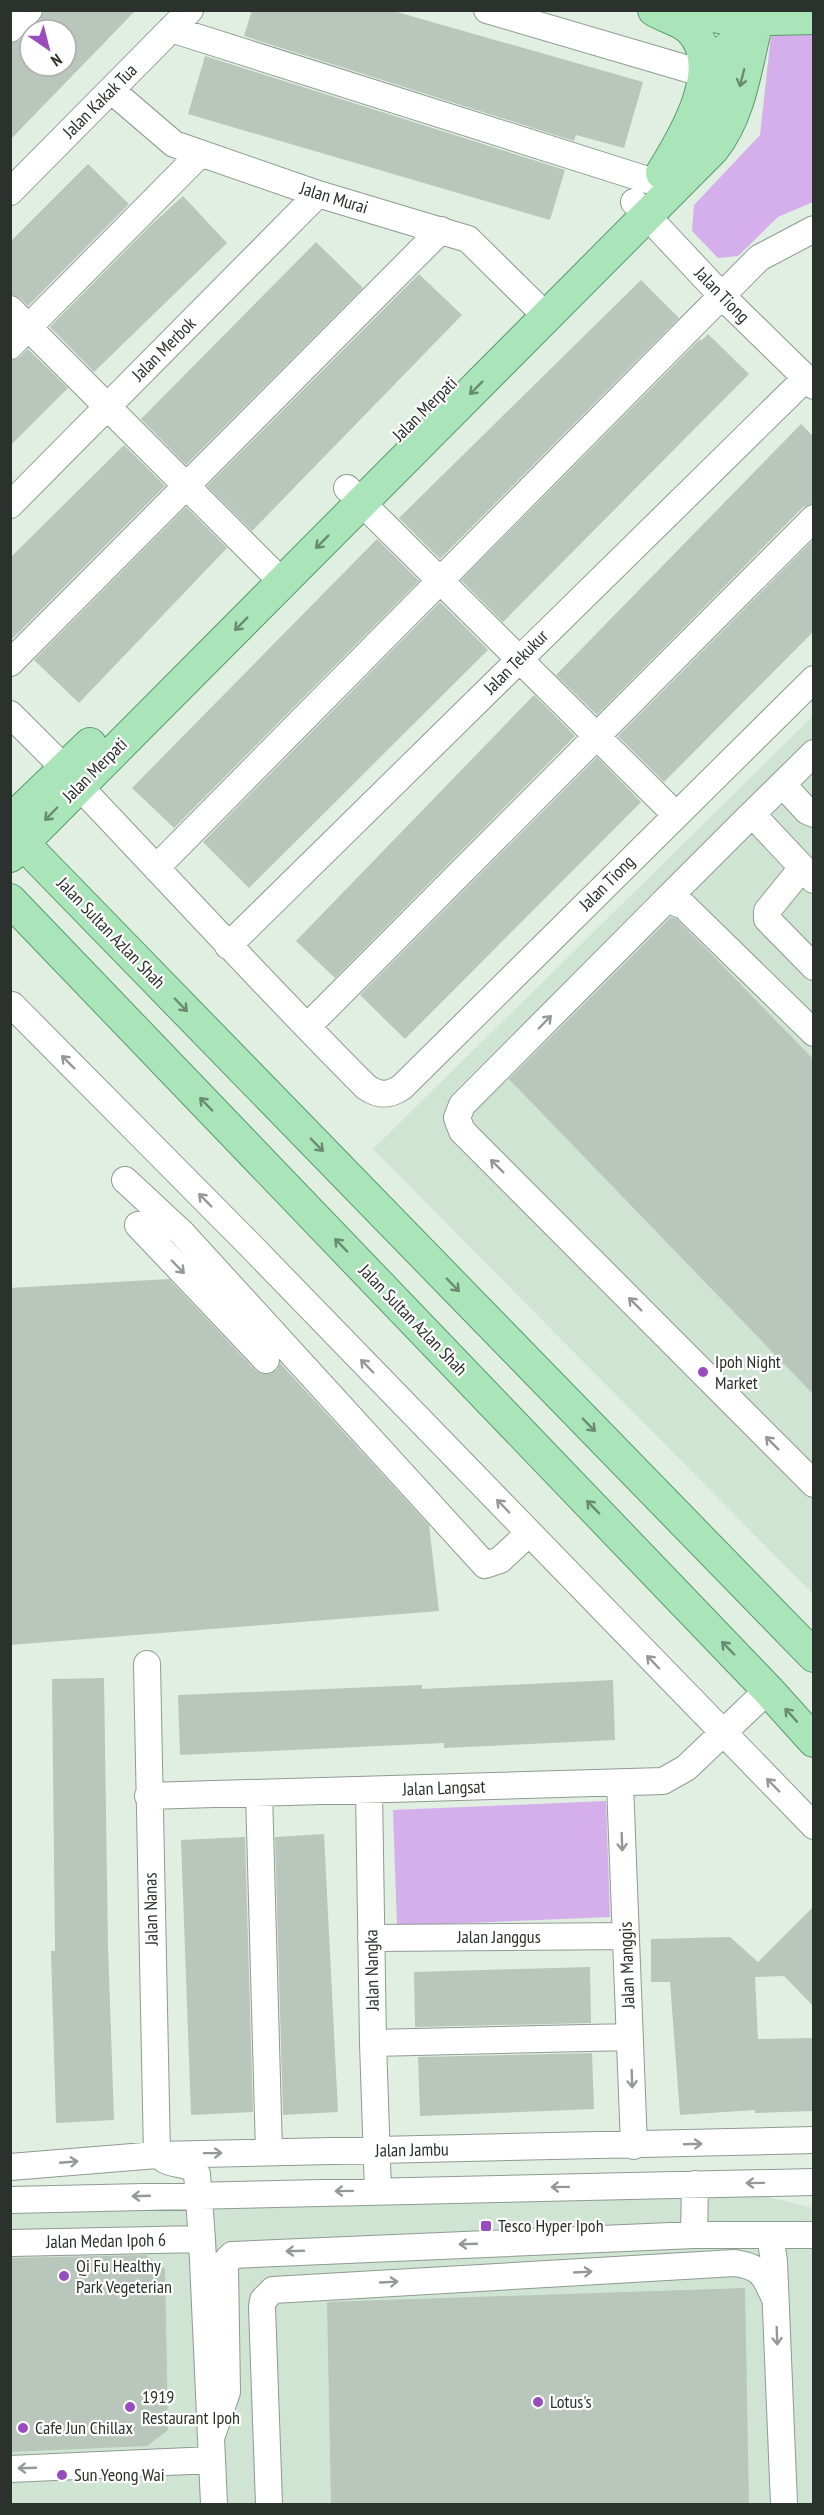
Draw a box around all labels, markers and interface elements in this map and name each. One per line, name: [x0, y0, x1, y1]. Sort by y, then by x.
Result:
north arrow: [18, 18, 78, 78]
text: N: [47, 50, 66, 71]
street label: Jalan Kakak Tua: [57, 59, 142, 143]
one-way arrow: [736, 68, 748, 87]
street label: Jalan Murai: [296, 176, 371, 219]
street label: Jalan Tiong: [689, 261, 755, 328]
street label: Jalan Merbok: [126, 312, 200, 386]
street label: Jalan Merpati: [387, 371, 462, 447]
one-way arrow: [468, 381, 483, 396]
one-way arrow: [314, 535, 329, 550]
one-way arrow: [233, 616, 248, 631]
street label: Jalan Tekukur: [478, 624, 553, 700]
street label: Jalan Merpati: [57, 732, 132, 808]
one-way arrow: [44, 807, 59, 822]
street label: Jalan Tiong: [573, 850, 639, 916]
street label: Jalan Sultan Azlan Shah: [52, 871, 170, 993]
one-way arrow: [174, 998, 188, 1013]
one-way arrow: [537, 1014, 552, 1029]
one-way arrow: [61, 1054, 76, 1069]
one-way arrow: [199, 1097, 213, 1112]
one-way arrow: [310, 1138, 324, 1153]
one-way arrow: [490, 1158, 505, 1173]
one-way arrow: [198, 1193, 213, 1208]
one-way arrow: [334, 1238, 348, 1253]
street label: Jalan Sultan Azlan Shah: [354, 1258, 472, 1380]
one-way arrow: [171, 1260, 185, 1275]
one-way arrow: [446, 1277, 460, 1292]
one-way arrow: [627, 1297, 642, 1312]
place label: Ipoh Night Market: [715, 1350, 781, 1394]
one-way arrow: [360, 1359, 374, 1374]
marker: Ipoh Night Market: [696, 1365, 710, 1379]
one-way arrow: [582, 1417, 596, 1432]
one-way arrow: [765, 1435, 780, 1450]
one-way arrow: [495, 1499, 510, 1514]
one-way arrow: [585, 1499, 600, 1514]
one-way arrow: [720, 1640, 735, 1655]
one-way arrow: [646, 1654, 660, 1669]
one-way arrow: [784, 1708, 798, 1723]
street label: Jalan Langsat: [401, 1775, 486, 1800]
one-way arrow: [765, 1777, 780, 1792]
one-way arrow: [617, 1832, 628, 1852]
street label: Jalan Nanas: [138, 1872, 163, 1947]
street label: Jalan Manggis: [613, 1921, 640, 2010]
street label: Jalan Janggus: [456, 1925, 541, 1948]
street label: Jalan Nangka: [359, 1929, 384, 2012]
one-way arrow: [626, 2069, 637, 2089]
street label: Jalan Jambu: [374, 2137, 449, 2162]
one-way arrow: [682, 2138, 702, 2150]
one-way arrow: [202, 2148, 222, 2159]
one-way arrow: [58, 2156, 78, 2167]
one-way arrow: [746, 2177, 766, 2189]
one-way arrow: [551, 2181, 571, 2193]
one-way arrow: [335, 2186, 355, 2197]
one-way arrow: [132, 2191, 152, 2202]
place label: Tesco Hyper Ipoh: [498, 2214, 604, 2237]
marker: Tesco Hyper Ipoh: [479, 2219, 493, 2233]
street label: Jalan Medan Ipoh 6: [45, 2228, 166, 2253]
one-way arrow: [458, 2238, 478, 2249]
one-way arrow: [285, 2245, 305, 2256]
place label: Qi Fu Healthy Park Vegeterian: [76, 2254, 172, 2298]
one-way arrow: [573, 2266, 593, 2277]
marker: Qi Fu Healthy Park Vegeterian: [57, 2269, 71, 2283]
one-way arrow: [378, 2277, 398, 2288]
one-way arrow: [771, 2325, 782, 2345]
place label: 1919 Restaurant Ipoh: [142, 2385, 240, 2429]
place label: Lotus's: [550, 2390, 592, 2413]
marker: Lotus's: [531, 2395, 545, 2409]
marker: 1919 Restaurant Ipoh: [123, 2400, 137, 2414]
place label: Cafe Jun Chillax: [35, 2416, 133, 2439]
marker: Cafe Jun Chillax: [16, 2421, 30, 2435]
one-way arrow: [18, 2462, 38, 2474]
place label: Sun Yeong Wai: [74, 2463, 165, 2486]
marker: Sun Yeong Wai: [55, 2468, 69, 2482]

